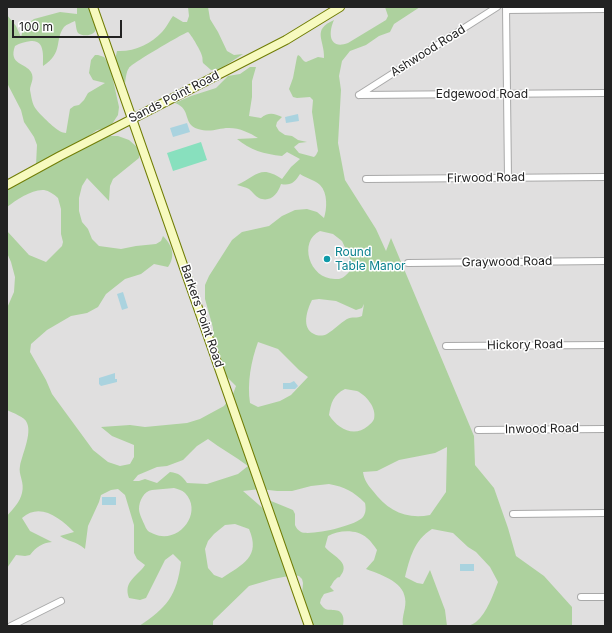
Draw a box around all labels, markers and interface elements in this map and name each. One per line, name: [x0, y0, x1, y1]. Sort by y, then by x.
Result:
scale bar: [14, 12, 124, 38]
text: 100 m: [19, 19, 53, 34]
street label: Ashwood Road: [388, 22, 468, 80]
street label: Sands Point Road: [126, 68, 222, 126]
street label: Edgewood Road: [436, 87, 528, 101]
street label: Firwood Road: [447, 170, 525, 186]
place label: Round Table Manor: [335, 245, 406, 273]
marker: Round Table Manor: [322, 254, 332, 264]
street label: Graywood Road: [462, 254, 552, 270]
street label: Barkers Point Road: [178, 263, 226, 369]
street label: Hickory Road: [487, 337, 563, 353]
street label: Inwood Road: [505, 421, 579, 437]

